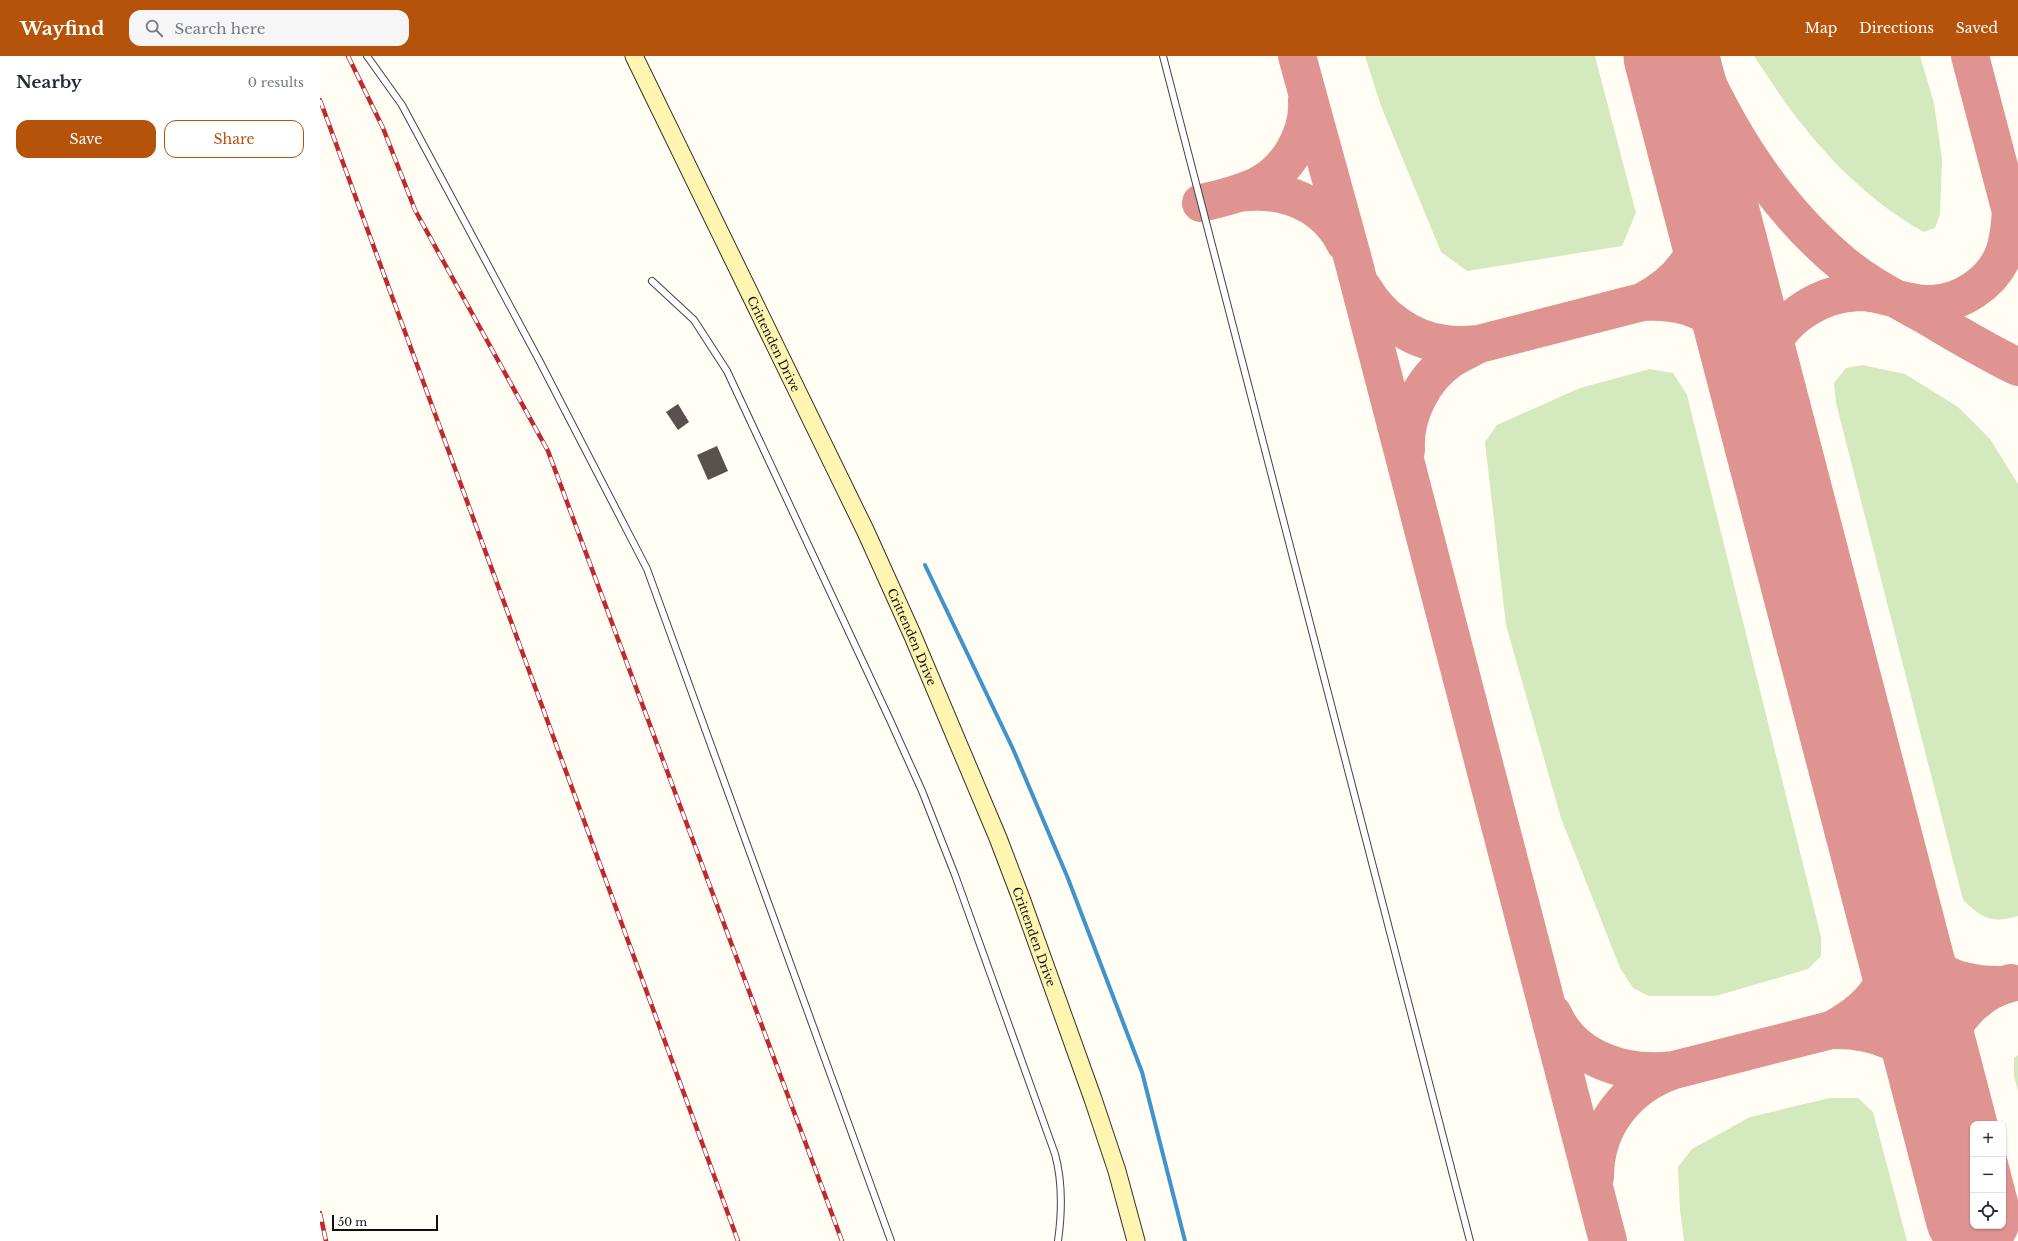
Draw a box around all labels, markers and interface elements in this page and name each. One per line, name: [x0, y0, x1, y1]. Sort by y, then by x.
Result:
search box: [129, 10, 409, 46]
text: Wayfind: [20, 17, 105, 40]
icon: search: [143, 17, 165, 39]
text: Search here: [175, 19, 265, 38]
text: Map: [1805, 19, 1837, 37]
text: Directions: [1859, 19, 1934, 37]
text: Saved: [1956, 19, 1998, 37]
text: Nearby: [16, 72, 82, 93]
text: 0 results: [248, 74, 304, 91]
button: Save: [16, 120, 156, 158]
button: Share: [164, 120, 304, 158]
street label: Crittenden Drive: [745, 293, 804, 394]
street label: Crittenden Drive: [885, 586, 940, 688]
street label: Crittenden Drive: [1010, 885, 1060, 989]
map controls: [1970, 1121, 2006, 1229]
button: +: [1970, 1121, 2006, 1157]
button: −: [1970, 1157, 2006, 1193]
button: locate: [1970, 1193, 2006, 1229]
scale bar: [332, 1213, 438, 1232]
text: 50 m: [338, 1215, 367, 1229]

